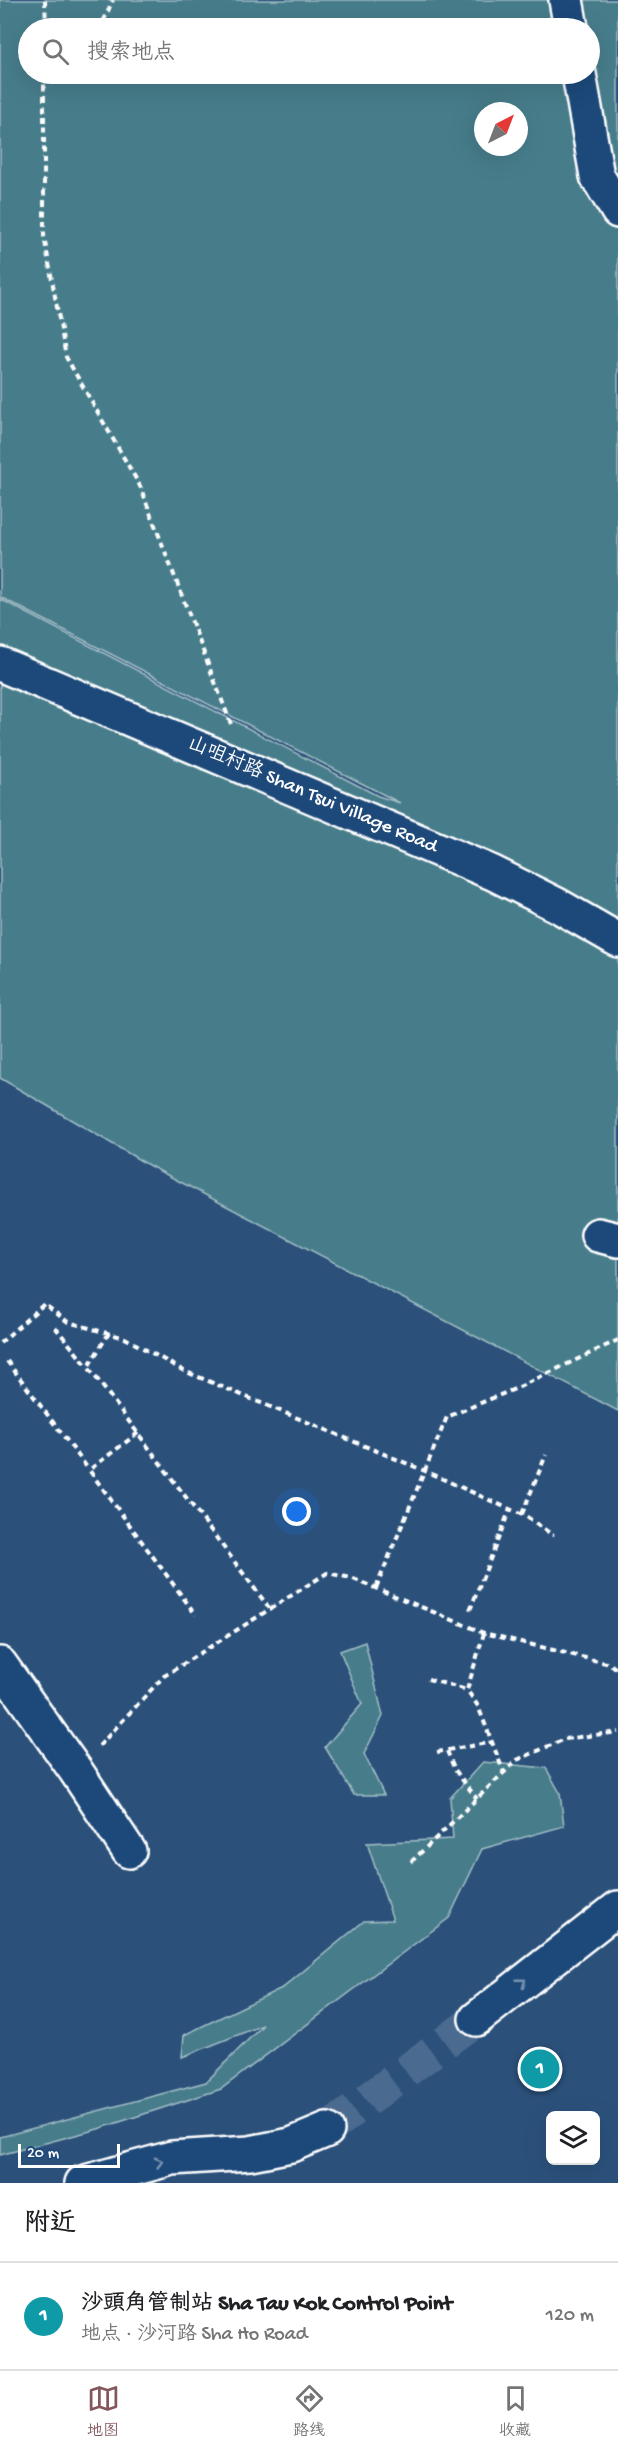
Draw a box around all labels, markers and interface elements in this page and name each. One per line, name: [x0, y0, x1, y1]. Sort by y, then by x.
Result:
search box: [18, 18, 600, 84]
icon: search: [39, 35, 72, 68]
text: 搜索地点: [87, 41, 175, 67]
north arrow: [474, 102, 528, 156]
street label: 山咀村路 Shan Tsui Village Road: [184, 731, 443, 860]
your location: [282, 1497, 311, 1526]
one-way arrow: [515, 1979, 526, 1990]
pin: 1: [520, 2046, 560, 2092]
map controls: [546, 2111, 600, 2165]
button: layers: [546, 2111, 600, 2165]
scale bar: [18, 2141, 120, 2168]
text: 20 m: [27, 2145, 59, 2164]
one-way arrow: [154, 2156, 164, 2169]
text: 附近: [24, 2210, 76, 2241]
text: 沙頭角管制站 Sha Tau Kok Control Point: [81, 2292, 452, 2318]
text: 1: [39, 2305, 48, 2328]
text: 120 m: [546, 2305, 594, 2328]
text: 地点 · 沙河路 Sha Ho Road: [81, 2324, 308, 2347]
tab: 地图: [87, 2382, 120, 2442]
tab: 路线: [293, 2382, 326, 2442]
tab: 收藏: [499, 2382, 532, 2442]

